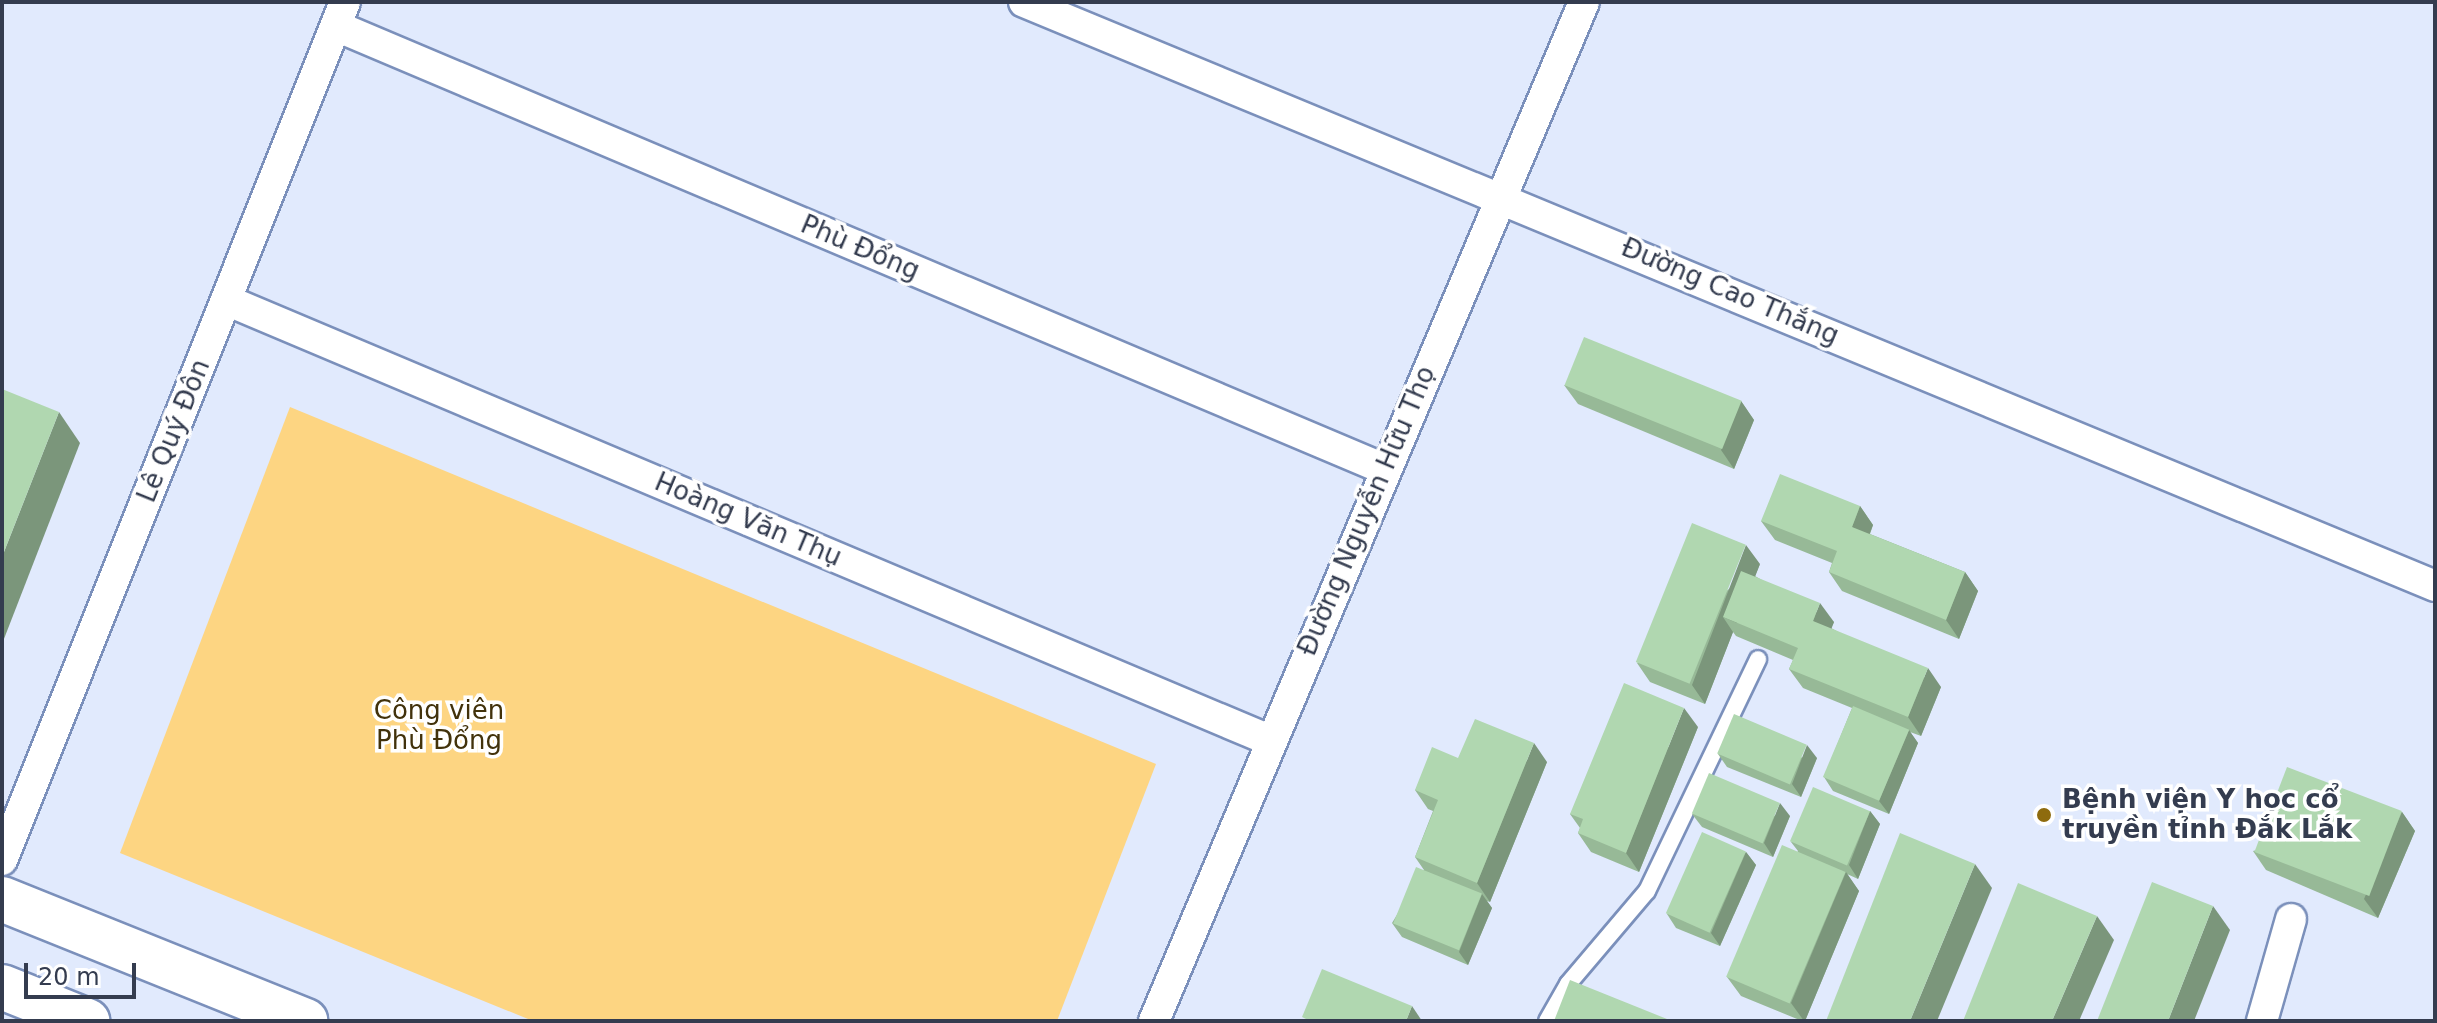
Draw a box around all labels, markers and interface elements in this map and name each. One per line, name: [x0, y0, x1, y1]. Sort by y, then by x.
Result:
street label: Phù Đổng: [796, 209, 924, 287]
street label: Đường Cao Thắng: [1617, 232, 1843, 352]
street label: Lê Quý Đôn: [131, 355, 217, 507]
street label: Đường Nguyễn Hữu Thọ: [1292, 362, 1442, 660]
street label: Hoàng Văn Thụ: [650, 467, 846, 573]
park label: Công viên Phù Đổng: [374, 695, 504, 756]
place label: Bệnh viện Y học cổ truyền tỉnh Đắk Lắk: [2062, 784, 2352, 846]
marker: Bệnh viện Y học cổ truyền tỉnh Đắk Lắk: [2033, 804, 2055, 826]
scale bar: [28, 947, 140, 997]
text: 20 m: [38, 963, 100, 991]

